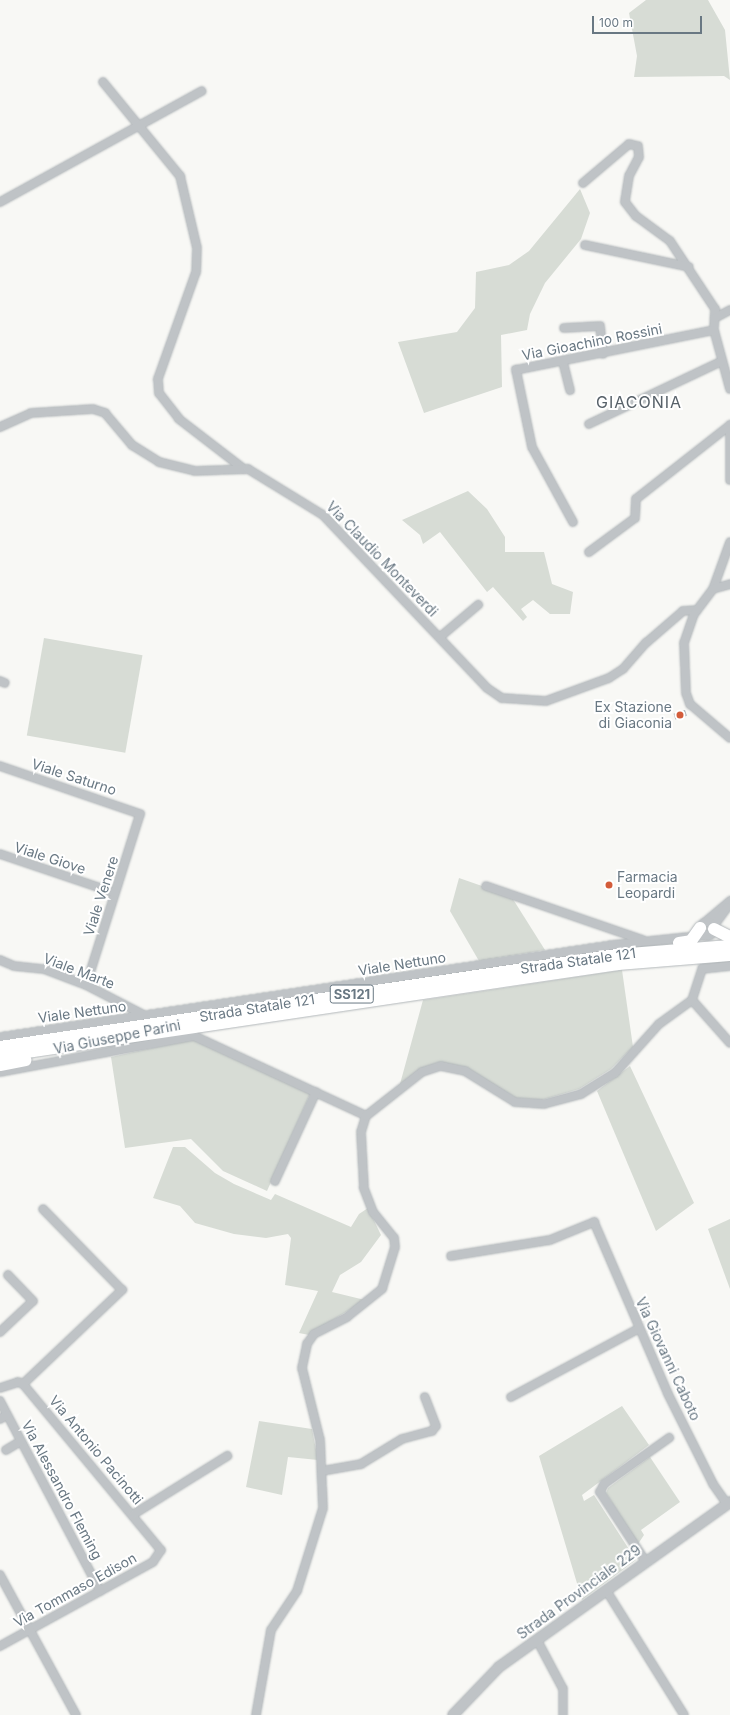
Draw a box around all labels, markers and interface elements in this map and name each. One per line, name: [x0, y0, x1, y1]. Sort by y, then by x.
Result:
scale bar: [594, 8, 704, 34]
text: 100 m: [599, 15, 633, 30]
street label: Via Gioachino Rossini: [521, 320, 663, 364]
district label: GIACONIA: [596, 392, 682, 412]
street label: Via Claudio Monteverdi: [323, 498, 441, 620]
place label: Ex Stazione di Giaconia: [595, 699, 672, 732]
marker: Ex Stazione di Giaconia: [675, 710, 685, 720]
street label: Viale Saturno: [29, 755, 119, 799]
street label: Viale Giove: [12, 839, 88, 877]
street label: Viale Venere: [80, 854, 122, 938]
place label: Farmacia Leopardi: [617, 869, 678, 902]
marker: Farmacia Leopardi: [604, 880, 614, 890]
street label: Strada Statale 121: [519, 945, 637, 977]
street label: Viale Nettuno: [357, 949, 447, 979]
street label: Viale Marte: [41, 950, 117, 992]
road number: SS121: [329, 983, 375, 1005]
street label: Strada Statale 121: [198, 991, 316, 1025]
street label: Viale Nettuno: [37, 997, 127, 1027]
street label: Via Giuseppe Parini: [52, 1016, 182, 1058]
street label: Via Giovanni Caboto: [632, 1295, 704, 1423]
street label: Via Antonio Pacinotti: [46, 1392, 146, 1508]
street label: Via Alessandro Fleming: [18, 1418, 106, 1562]
street label: Strada Provinciale 229: [514, 1541, 644, 1643]
street label: Via Tommaso Edison: [11, 1549, 139, 1631]

